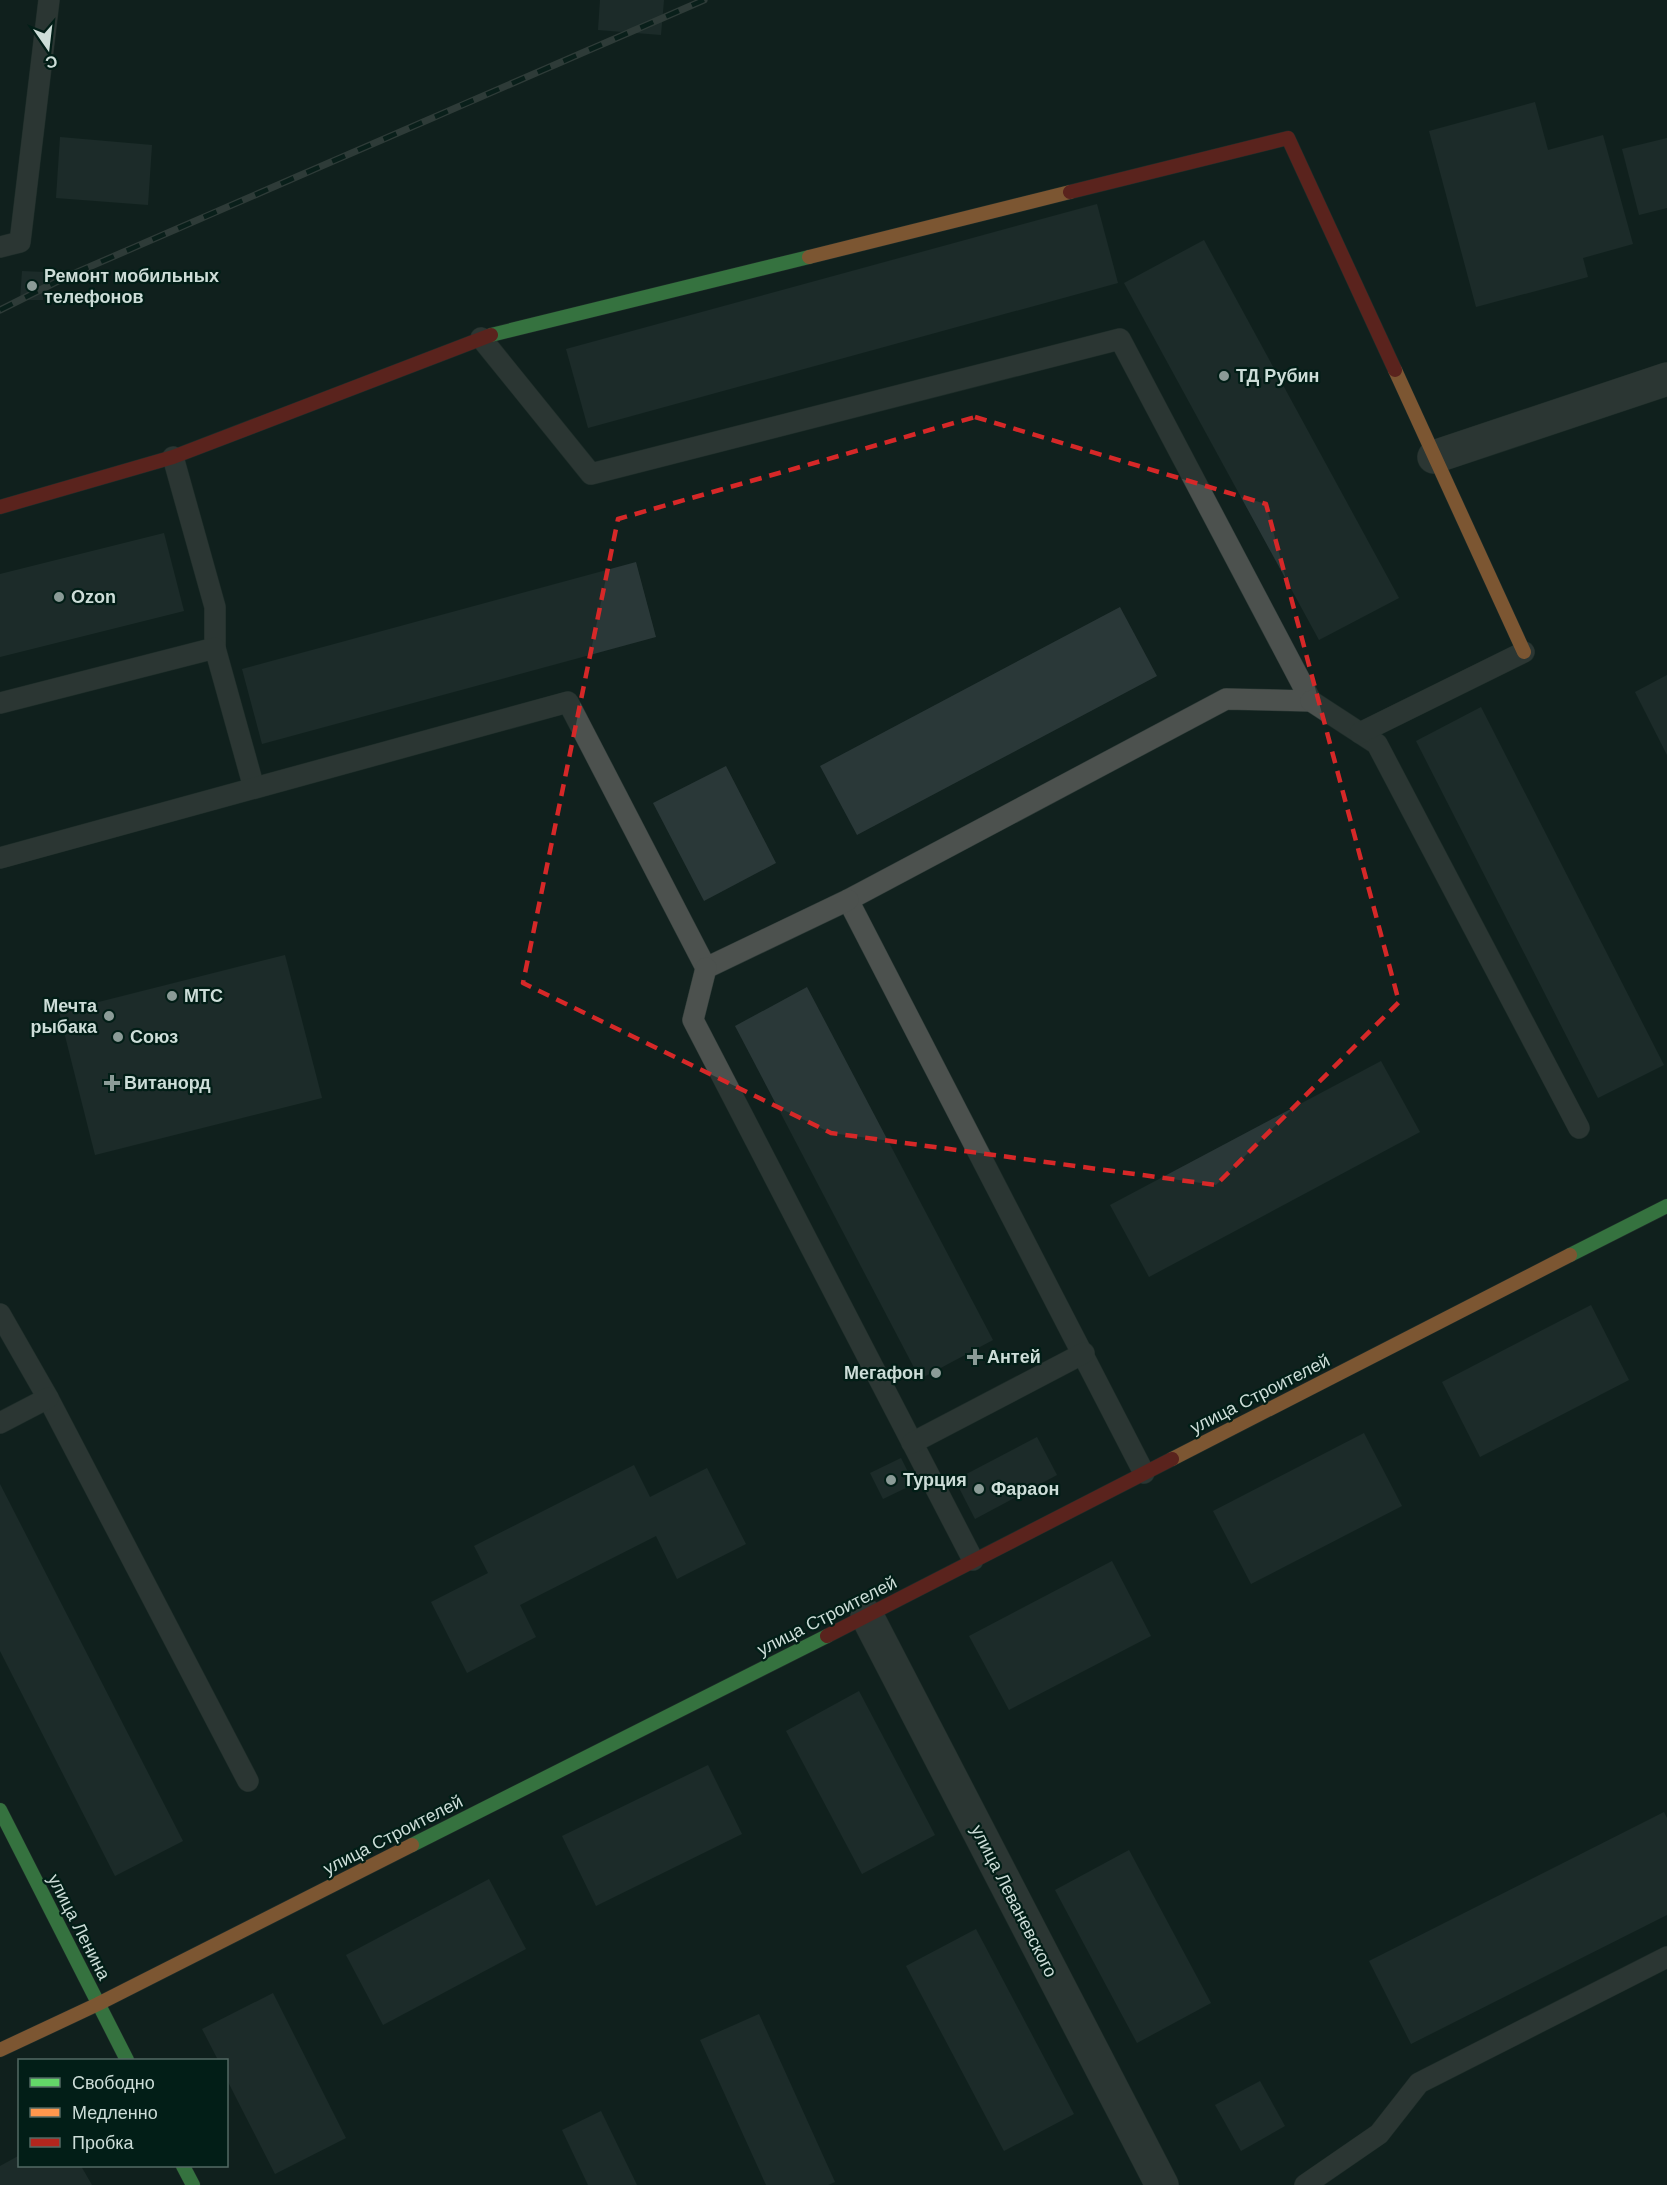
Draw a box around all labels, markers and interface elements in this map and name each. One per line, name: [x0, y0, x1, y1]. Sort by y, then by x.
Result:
north arrow: [18, 18, 78, 78]
text: С: [43, 52, 59, 72]
place label: Ремонт мобильных телефонов: [44, 266, 219, 307]
marker: Ремонт мобильных телефонов: [25, 279, 39, 293]
place label: ТД Рубин: [1236, 366, 1319, 386]
marker: ТД Рубин: [1217, 369, 1231, 383]
place label: Ozon: [71, 587, 116, 607]
marker: Ozon: [52, 590, 66, 604]
place label: МТС: [184, 986, 223, 1006]
marker: МТС: [165, 989, 179, 1003]
place label: Мечта рыбака: [30, 996, 98, 1037]
marker: Мечта рыбака: [102, 1009, 116, 1023]
place label: Союз: [130, 1027, 178, 1047]
marker: Союз: [111, 1030, 125, 1044]
place label: Витанорд: [124, 1073, 211, 1093]
marker: Витанорд: [105, 1076, 119, 1090]
place label: Антей: [987, 1347, 1041, 1367]
marker: Антей: [968, 1350, 982, 1364]
street label: улица Строителей: [1187, 1350, 1333, 1438]
place label: Мегафон: [844, 1363, 924, 1383]
marker: Мегафон: [929, 1366, 943, 1380]
place label: Турция: [903, 1470, 967, 1490]
marker: Турция: [884, 1473, 898, 1487]
place label: Фараон: [991, 1479, 1059, 1499]
marker: Фараон: [972, 1482, 986, 1496]
street label: улица Строителей: [754, 1572, 900, 1660]
street label: улица Строителей: [320, 1791, 466, 1879]
street label: улица Леваневского: [967, 1821, 1061, 1981]
street label: улица Ленина: [44, 1871, 115, 1984]
legend: [18, 2059, 228, 2167]
text: Свободно: [72, 2073, 155, 2093]
text: Медленно: [72, 2103, 158, 2123]
text: Пробка: [72, 2133, 135, 2153]

